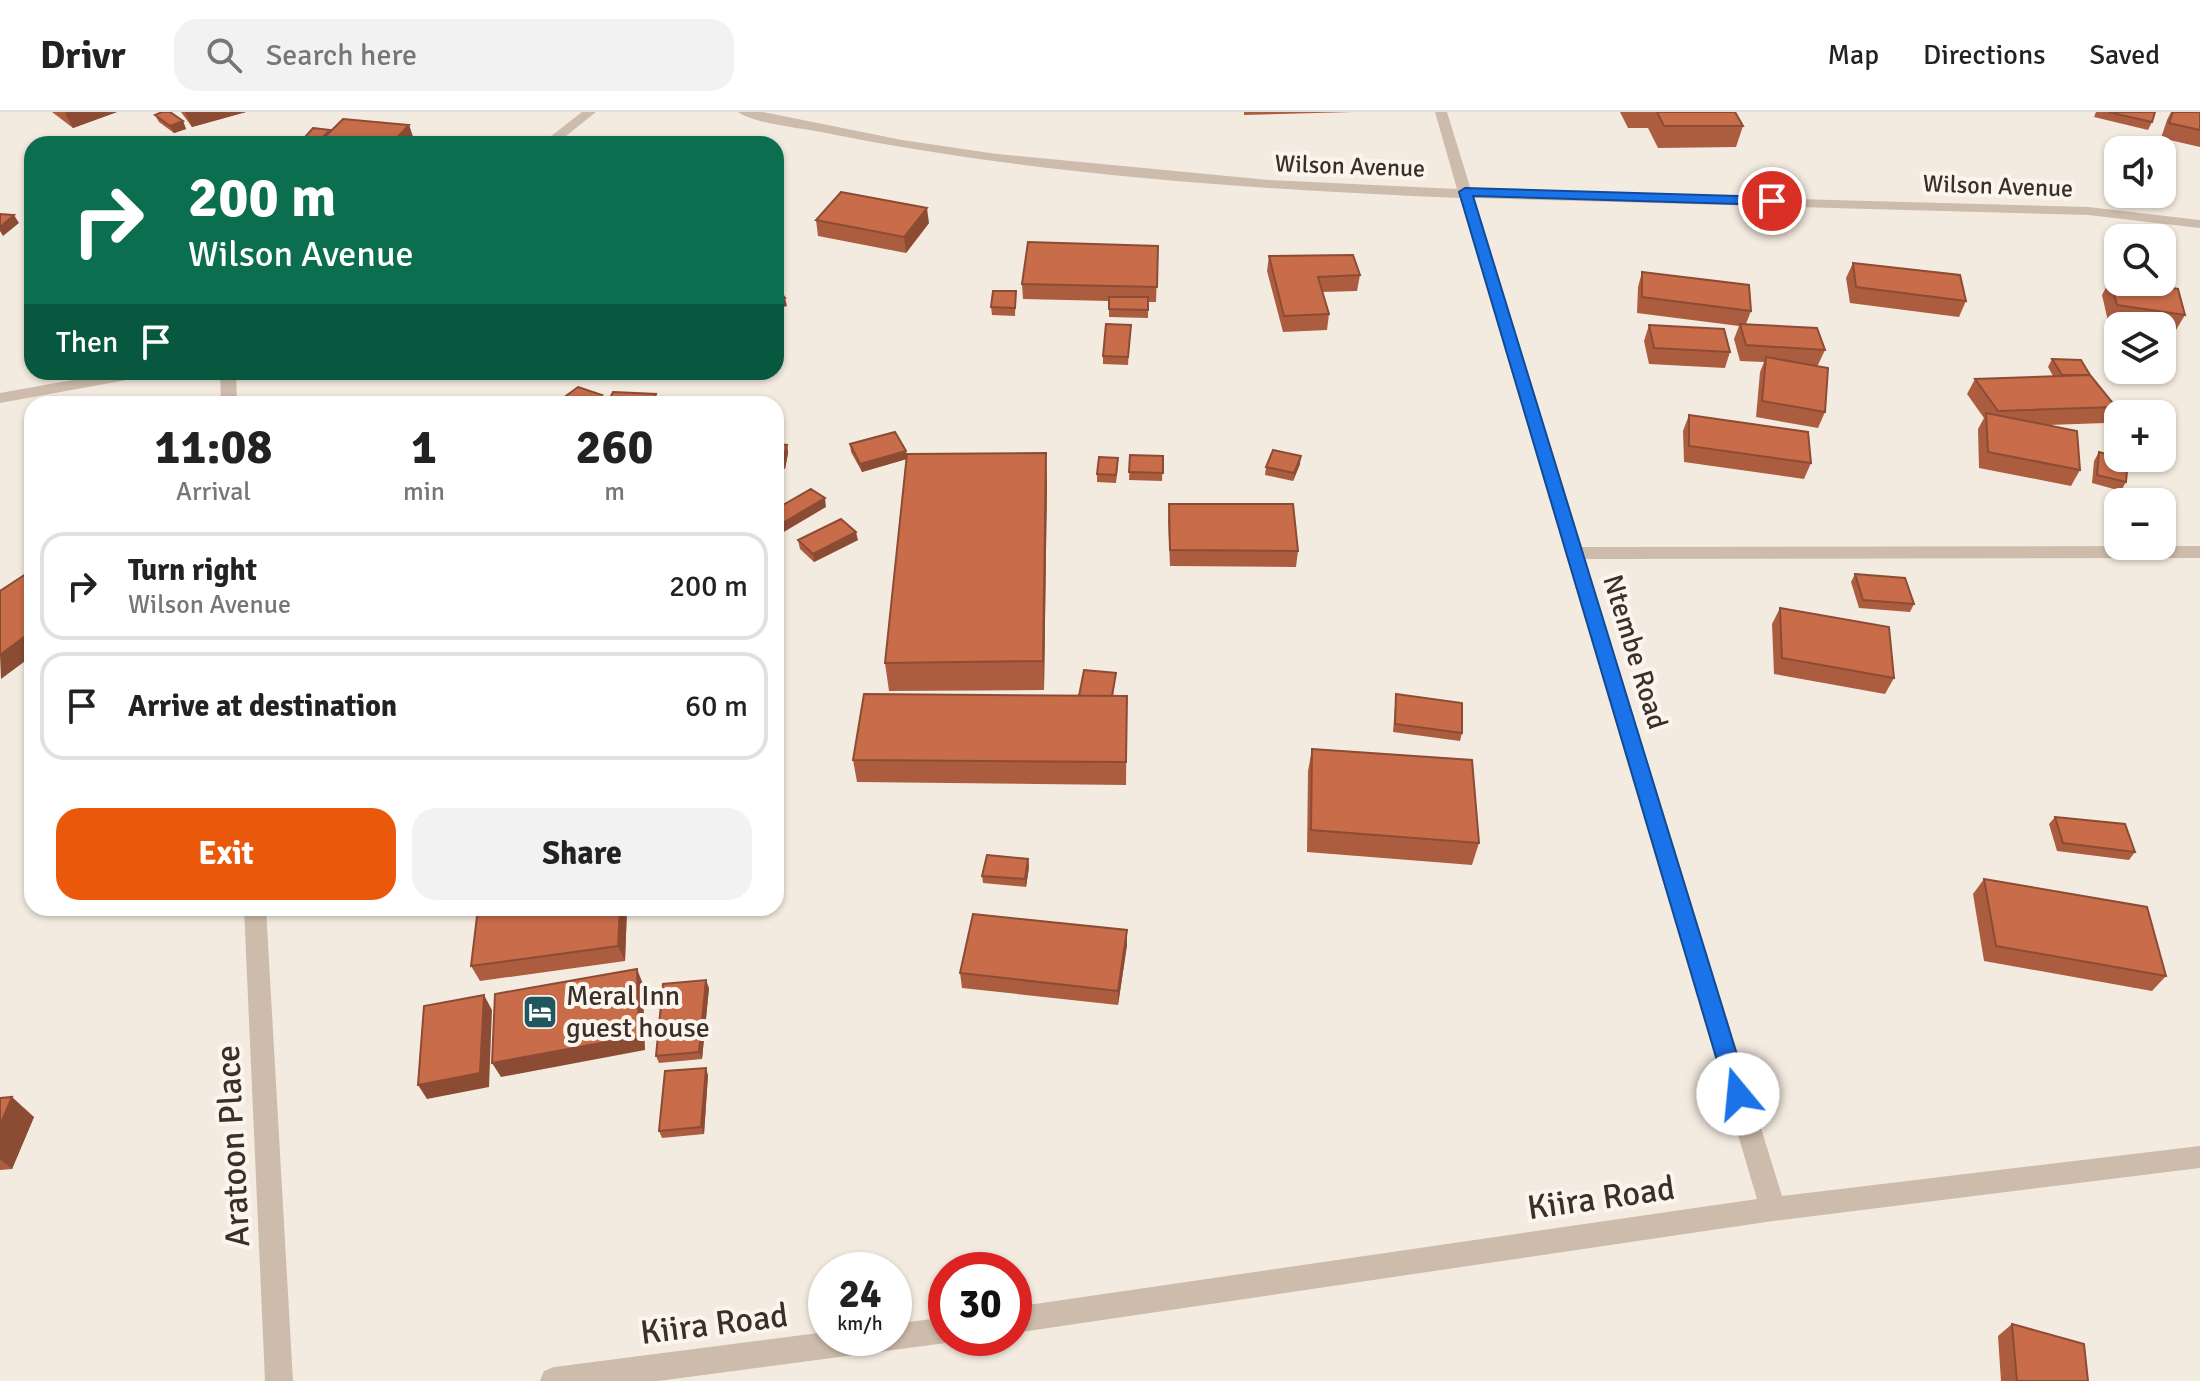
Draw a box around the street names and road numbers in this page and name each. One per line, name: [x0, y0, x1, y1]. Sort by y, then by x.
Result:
street label: Wilson Avenue: [1274, 148, 1426, 184]
street label: Wilson Avenue: [1922, 168, 2074, 204]
street label: Ntembe Road: [1595, 571, 1675, 733]
street label: Aratoon Place: [207, 1044, 259, 1248]
street label: Kiira Road: [1525, 1167, 1677, 1229]
street label: Kiira Road: [638, 1294, 790, 1354]

